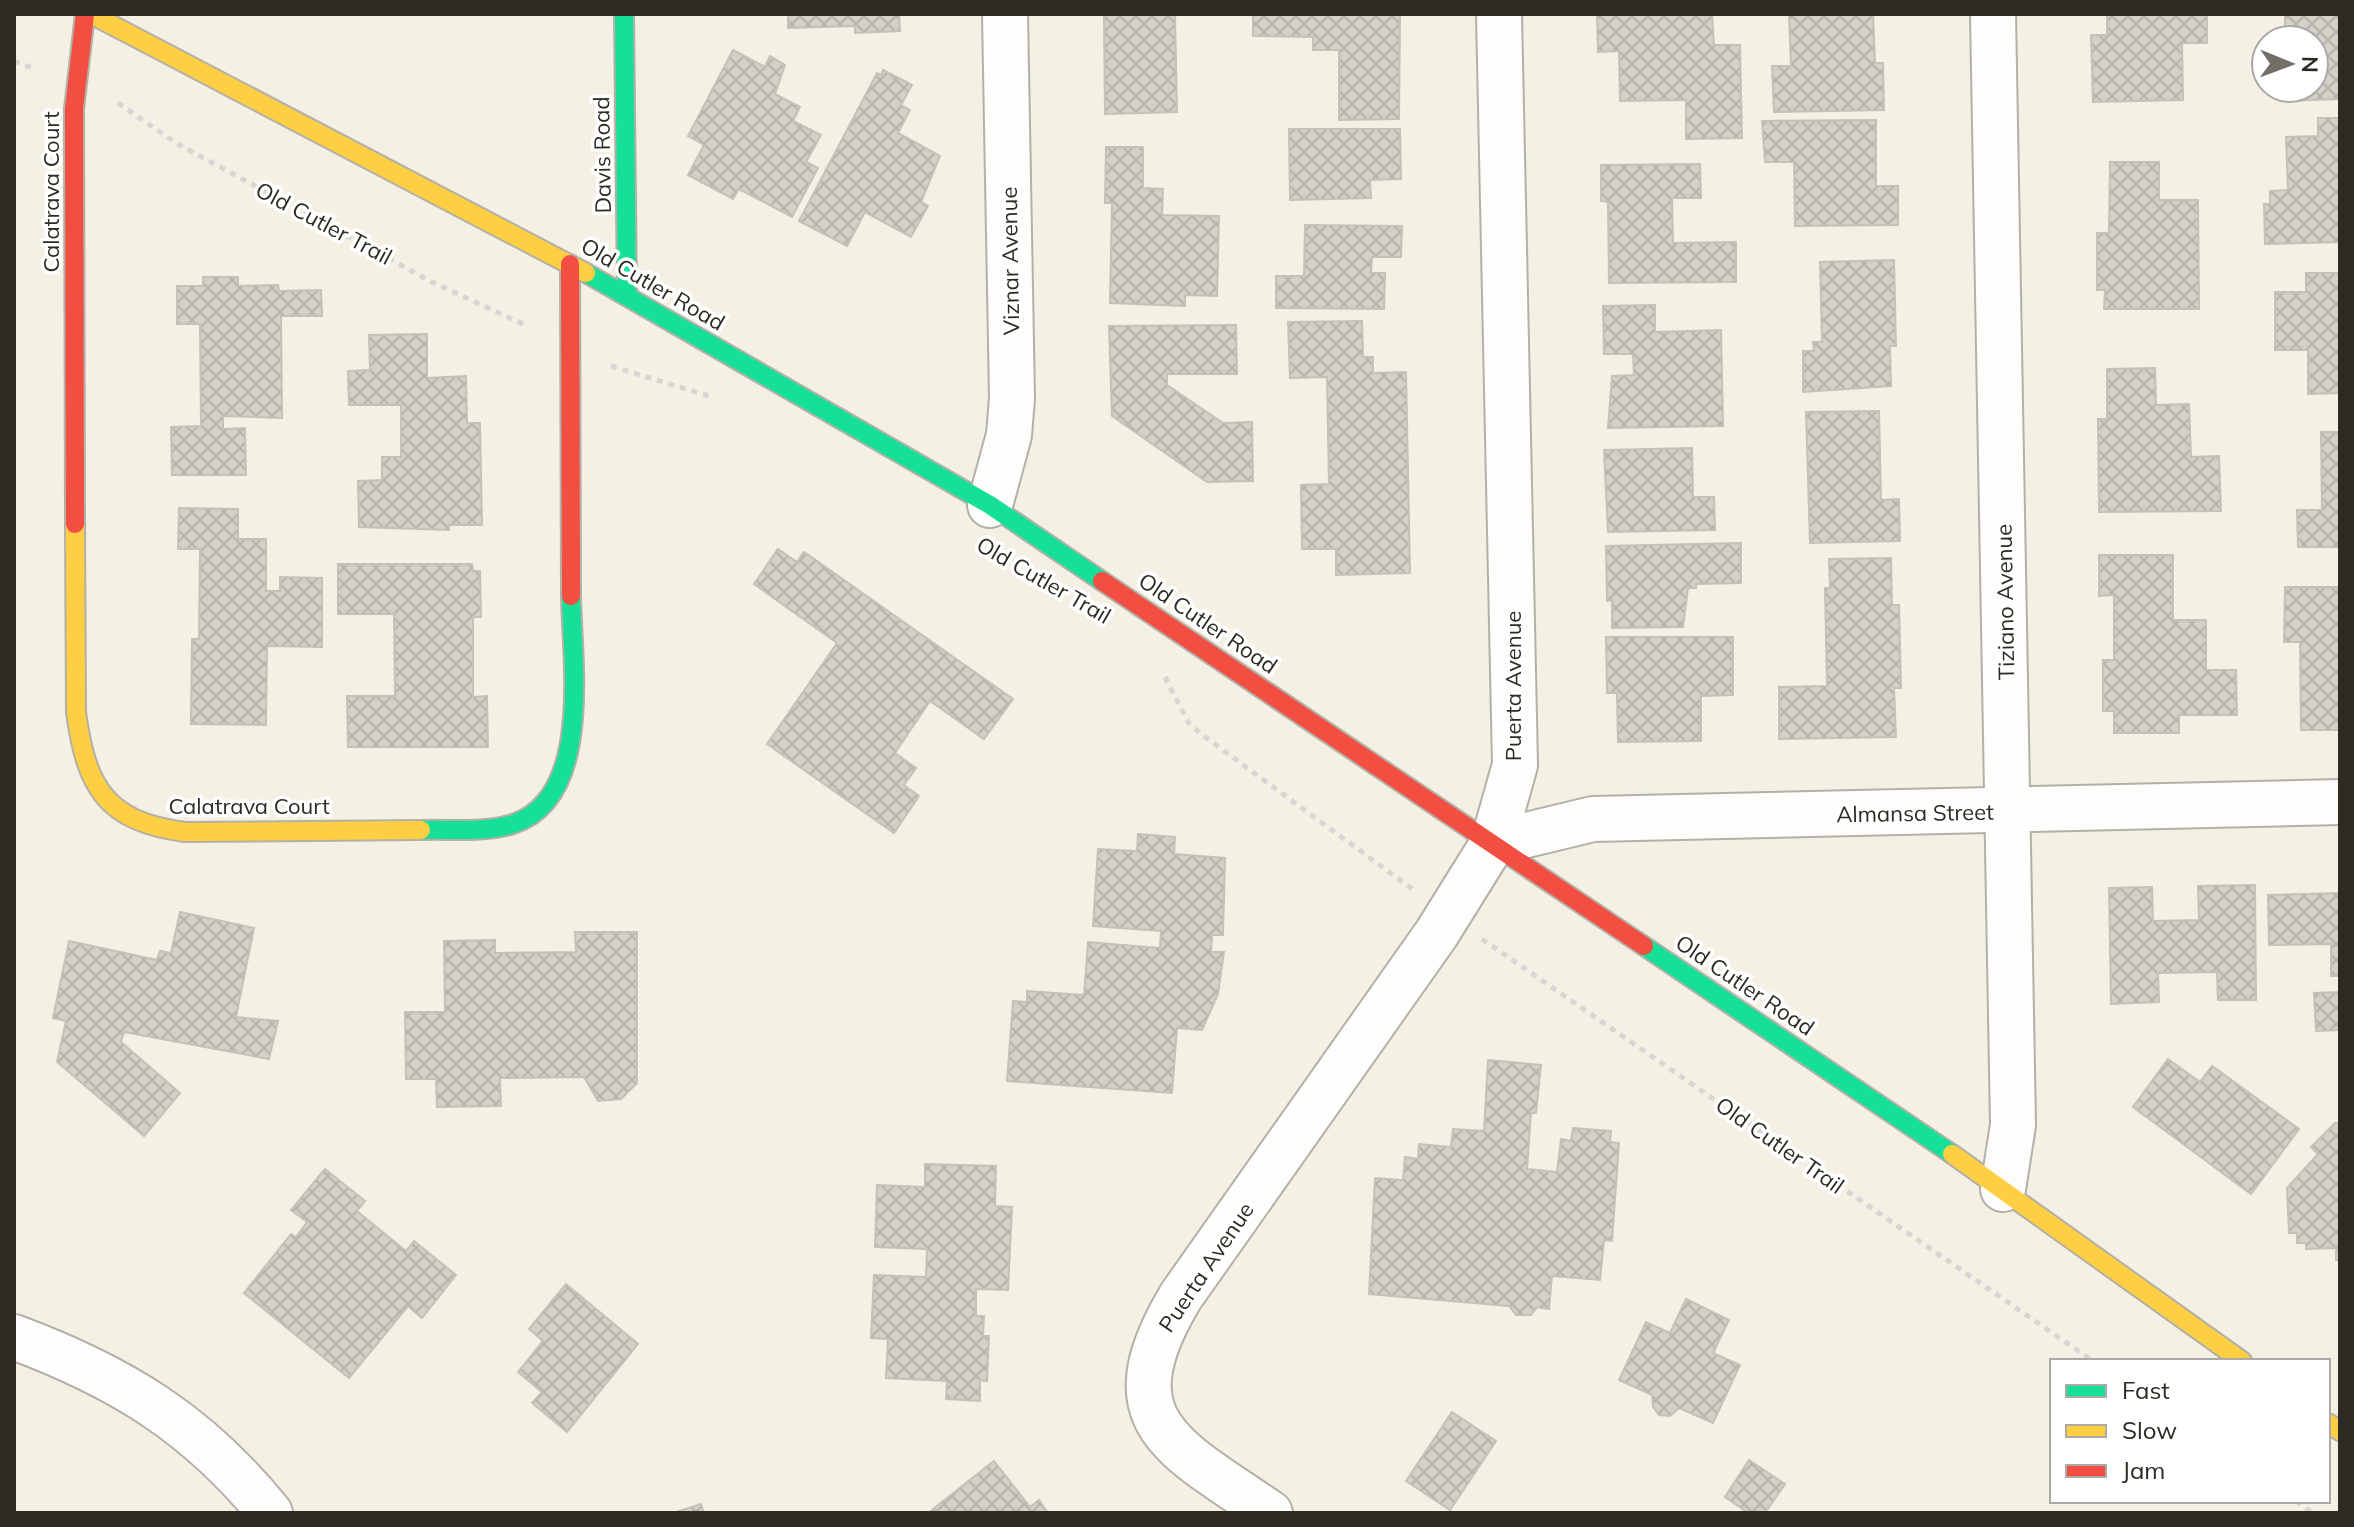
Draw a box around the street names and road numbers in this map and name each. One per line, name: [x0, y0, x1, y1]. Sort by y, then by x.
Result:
street label: Davis Road: [587, 96, 617, 214]
street label: Calatrava Court: [37, 111, 65, 273]
street label: Old Cutler Trail: [251, 175, 397, 271]
street label: Viznar Avenue: [995, 187, 1025, 335]
street label: Old Cutler Road: [576, 232, 730, 336]
street label: Tiziano Avenue: [1990, 524, 2020, 680]
street label: Old Cutler Trail: [972, 530, 1116, 630]
street label: Old Cutler Road: [1133, 566, 1283, 680]
street label: Puerta Avenue: [1499, 611, 1527, 761]
street label: Calatrava Court: [168, 792, 330, 820]
street label: Almansa Street: [1836, 798, 1994, 828]
street label: Old Cutler Road: [1670, 928, 1820, 1042]
street label: Old Cutler Trail: [1710, 1090, 1850, 1200]
street label: Puerta Avenue: [1152, 1197, 1260, 1337]

